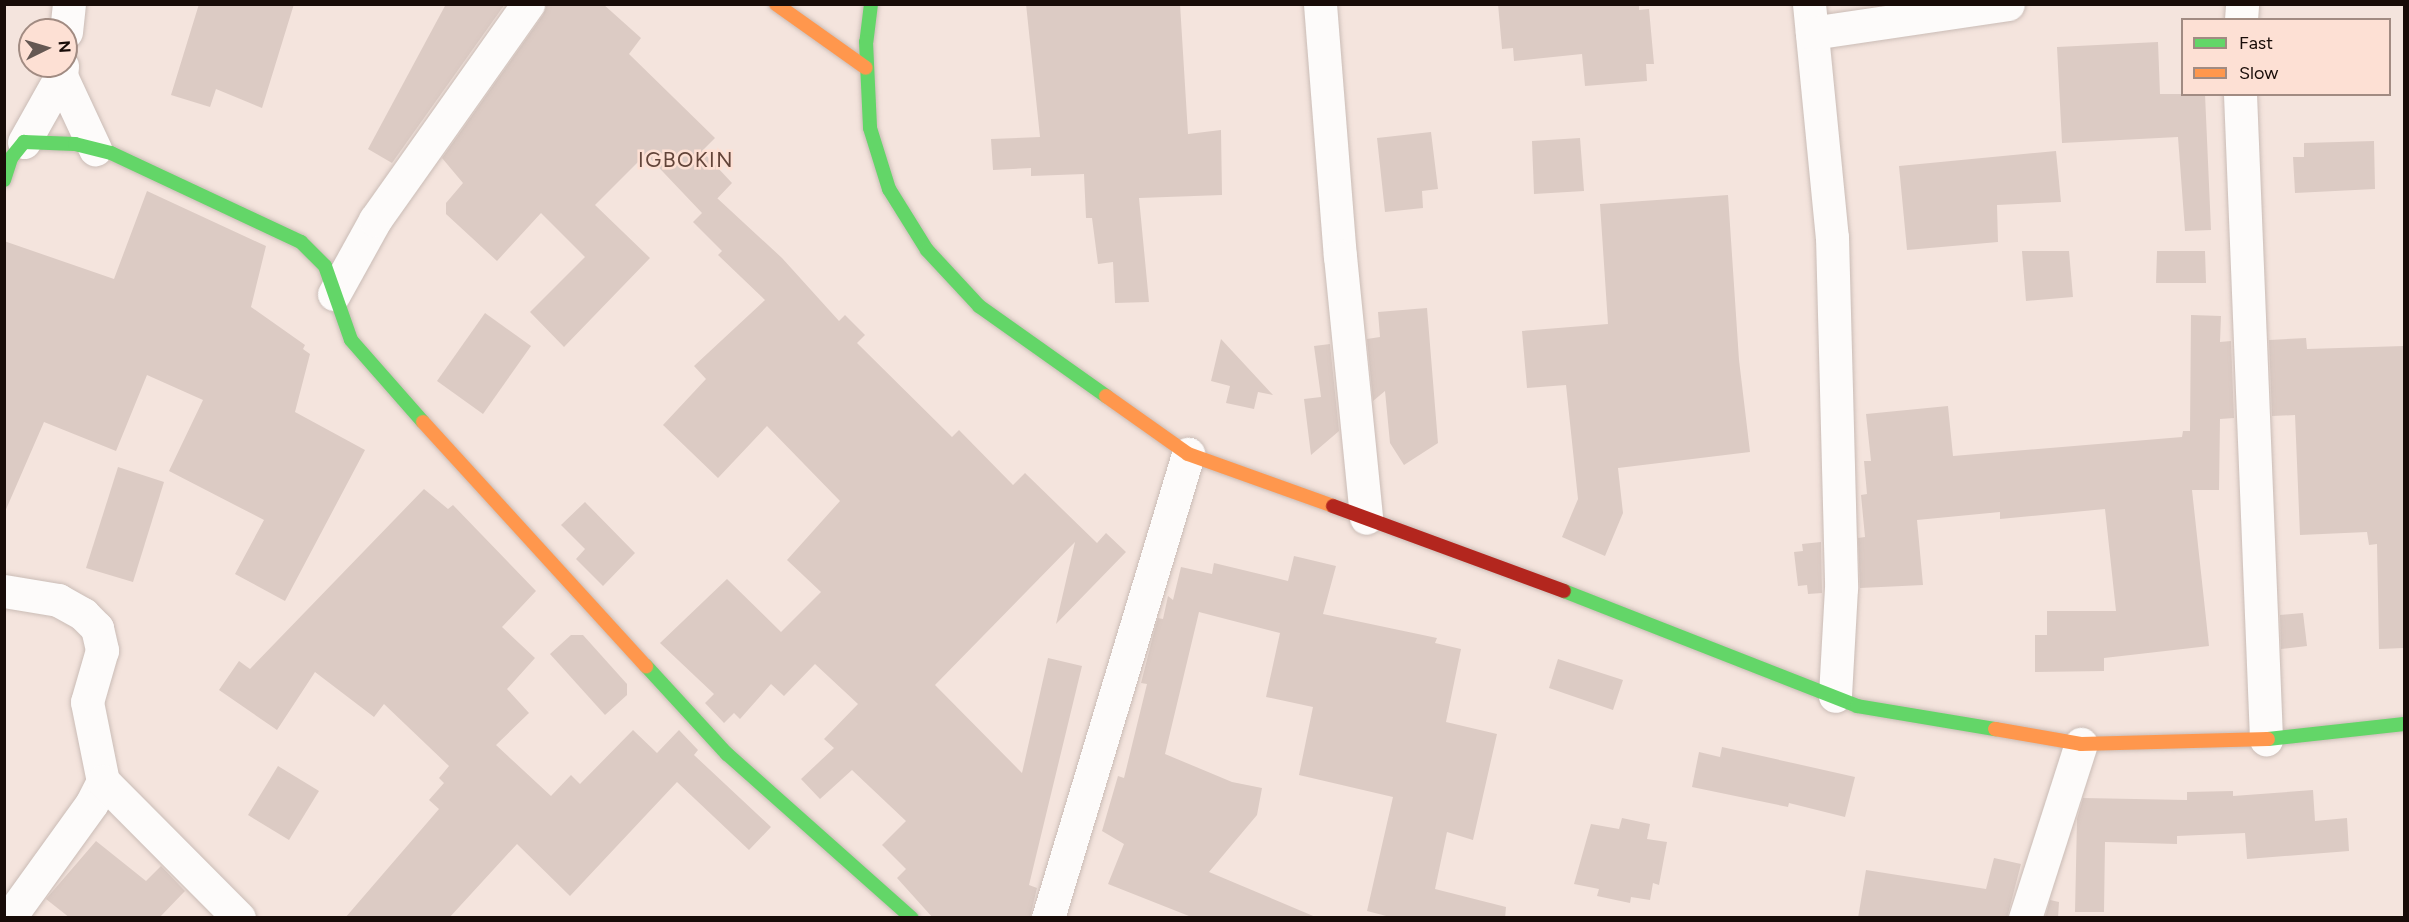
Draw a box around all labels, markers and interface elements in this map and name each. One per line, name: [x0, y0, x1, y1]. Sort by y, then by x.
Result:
north arrow: [18, 18, 78, 78]
legend: [2181, 18, 2391, 96]
text: Fast: [2239, 32, 2273, 54]
text: N: [54, 40, 74, 54]
text: Slow: [2239, 62, 2278, 84]
district label: IGBOKIN: [638, 147, 734, 173]

